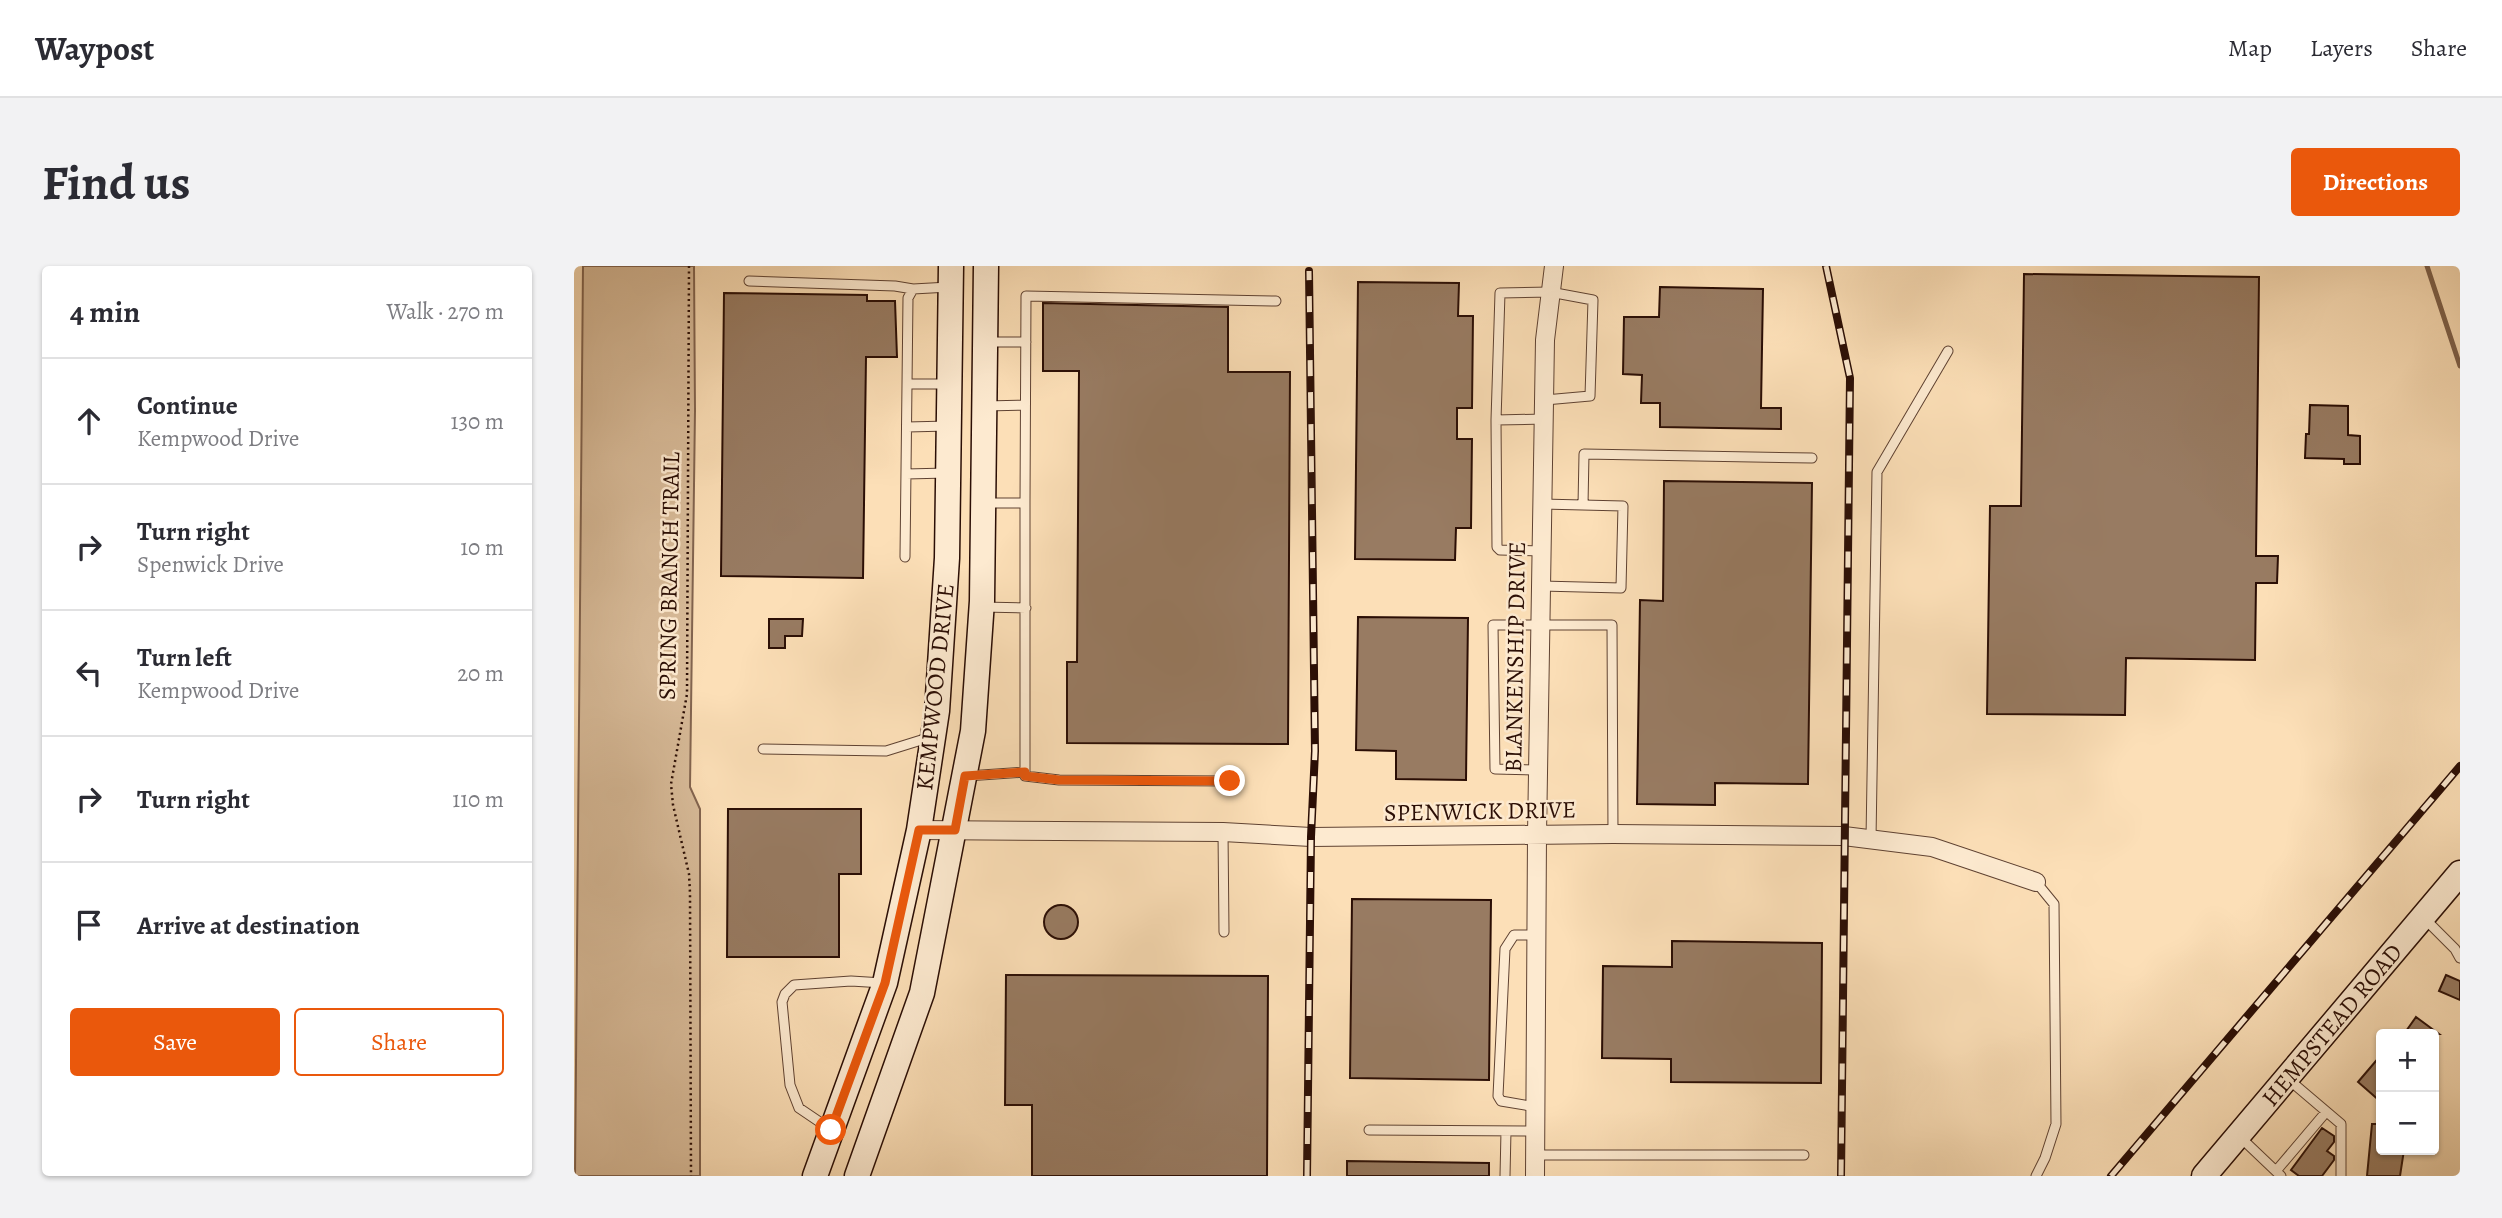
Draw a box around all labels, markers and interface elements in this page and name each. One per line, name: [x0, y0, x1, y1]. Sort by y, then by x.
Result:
text: Waypost: [35, 26, 154, 71]
text: Map: [2228, 32, 2272, 64]
text: Layers: [2310, 32, 2373, 64]
text: Share: [2411, 32, 2467, 64]
button: Directions: [2291, 148, 2460, 216]
text: Find us: [42, 149, 190, 216]
text: 4 min: [70, 292, 140, 332]
text: Walk · 270 m: [386, 296, 504, 327]
text: Continue: [137, 388, 238, 423]
icon: ahead: [70, 402, 108, 440]
text: 130 m: [451, 406, 504, 437]
text: Kempwood Drive: [137, 423, 299, 454]
street label: SPRING BRANCH TRAIL: [651, 451, 687, 700]
text: Turn right: [137, 514, 250, 549]
icon: right: [70, 528, 108, 566]
text: 10 m: [460, 532, 504, 563]
street label: BLANKENSHIP DRIVE: [1497, 541, 1533, 773]
text: Spenwick Drive: [137, 549, 284, 580]
street label: KEMPWOOD DRIVE: [908, 582, 962, 792]
text: Turn left: [137, 640, 232, 675]
icon: left: [70, 654, 108, 692]
text: 20 m: [457, 658, 504, 689]
text: Kempwood Drive: [137, 675, 299, 706]
route end: [1214, 765, 1245, 796]
icon: right: [70, 780, 108, 818]
text: Turn right: [137, 782, 250, 817]
text: 110 m: [452, 784, 504, 815]
street label: SPENWICK DRIVE: [1384, 793, 1576, 829]
icon: arrive: [70, 906, 108, 944]
text: Arrive at destination: [137, 908, 360, 943]
street label: HEMPSTEAD ROAD: [2254, 937, 2410, 1113]
button: Save: [70, 1008, 280, 1076]
button: Share: [294, 1008, 504, 1076]
map controls: [2376, 1029, 2439, 1155]
button: +: [2376, 1029, 2439, 1092]
button: −: [2376, 1092, 2439, 1155]
route start: [815, 1114, 846, 1145]

